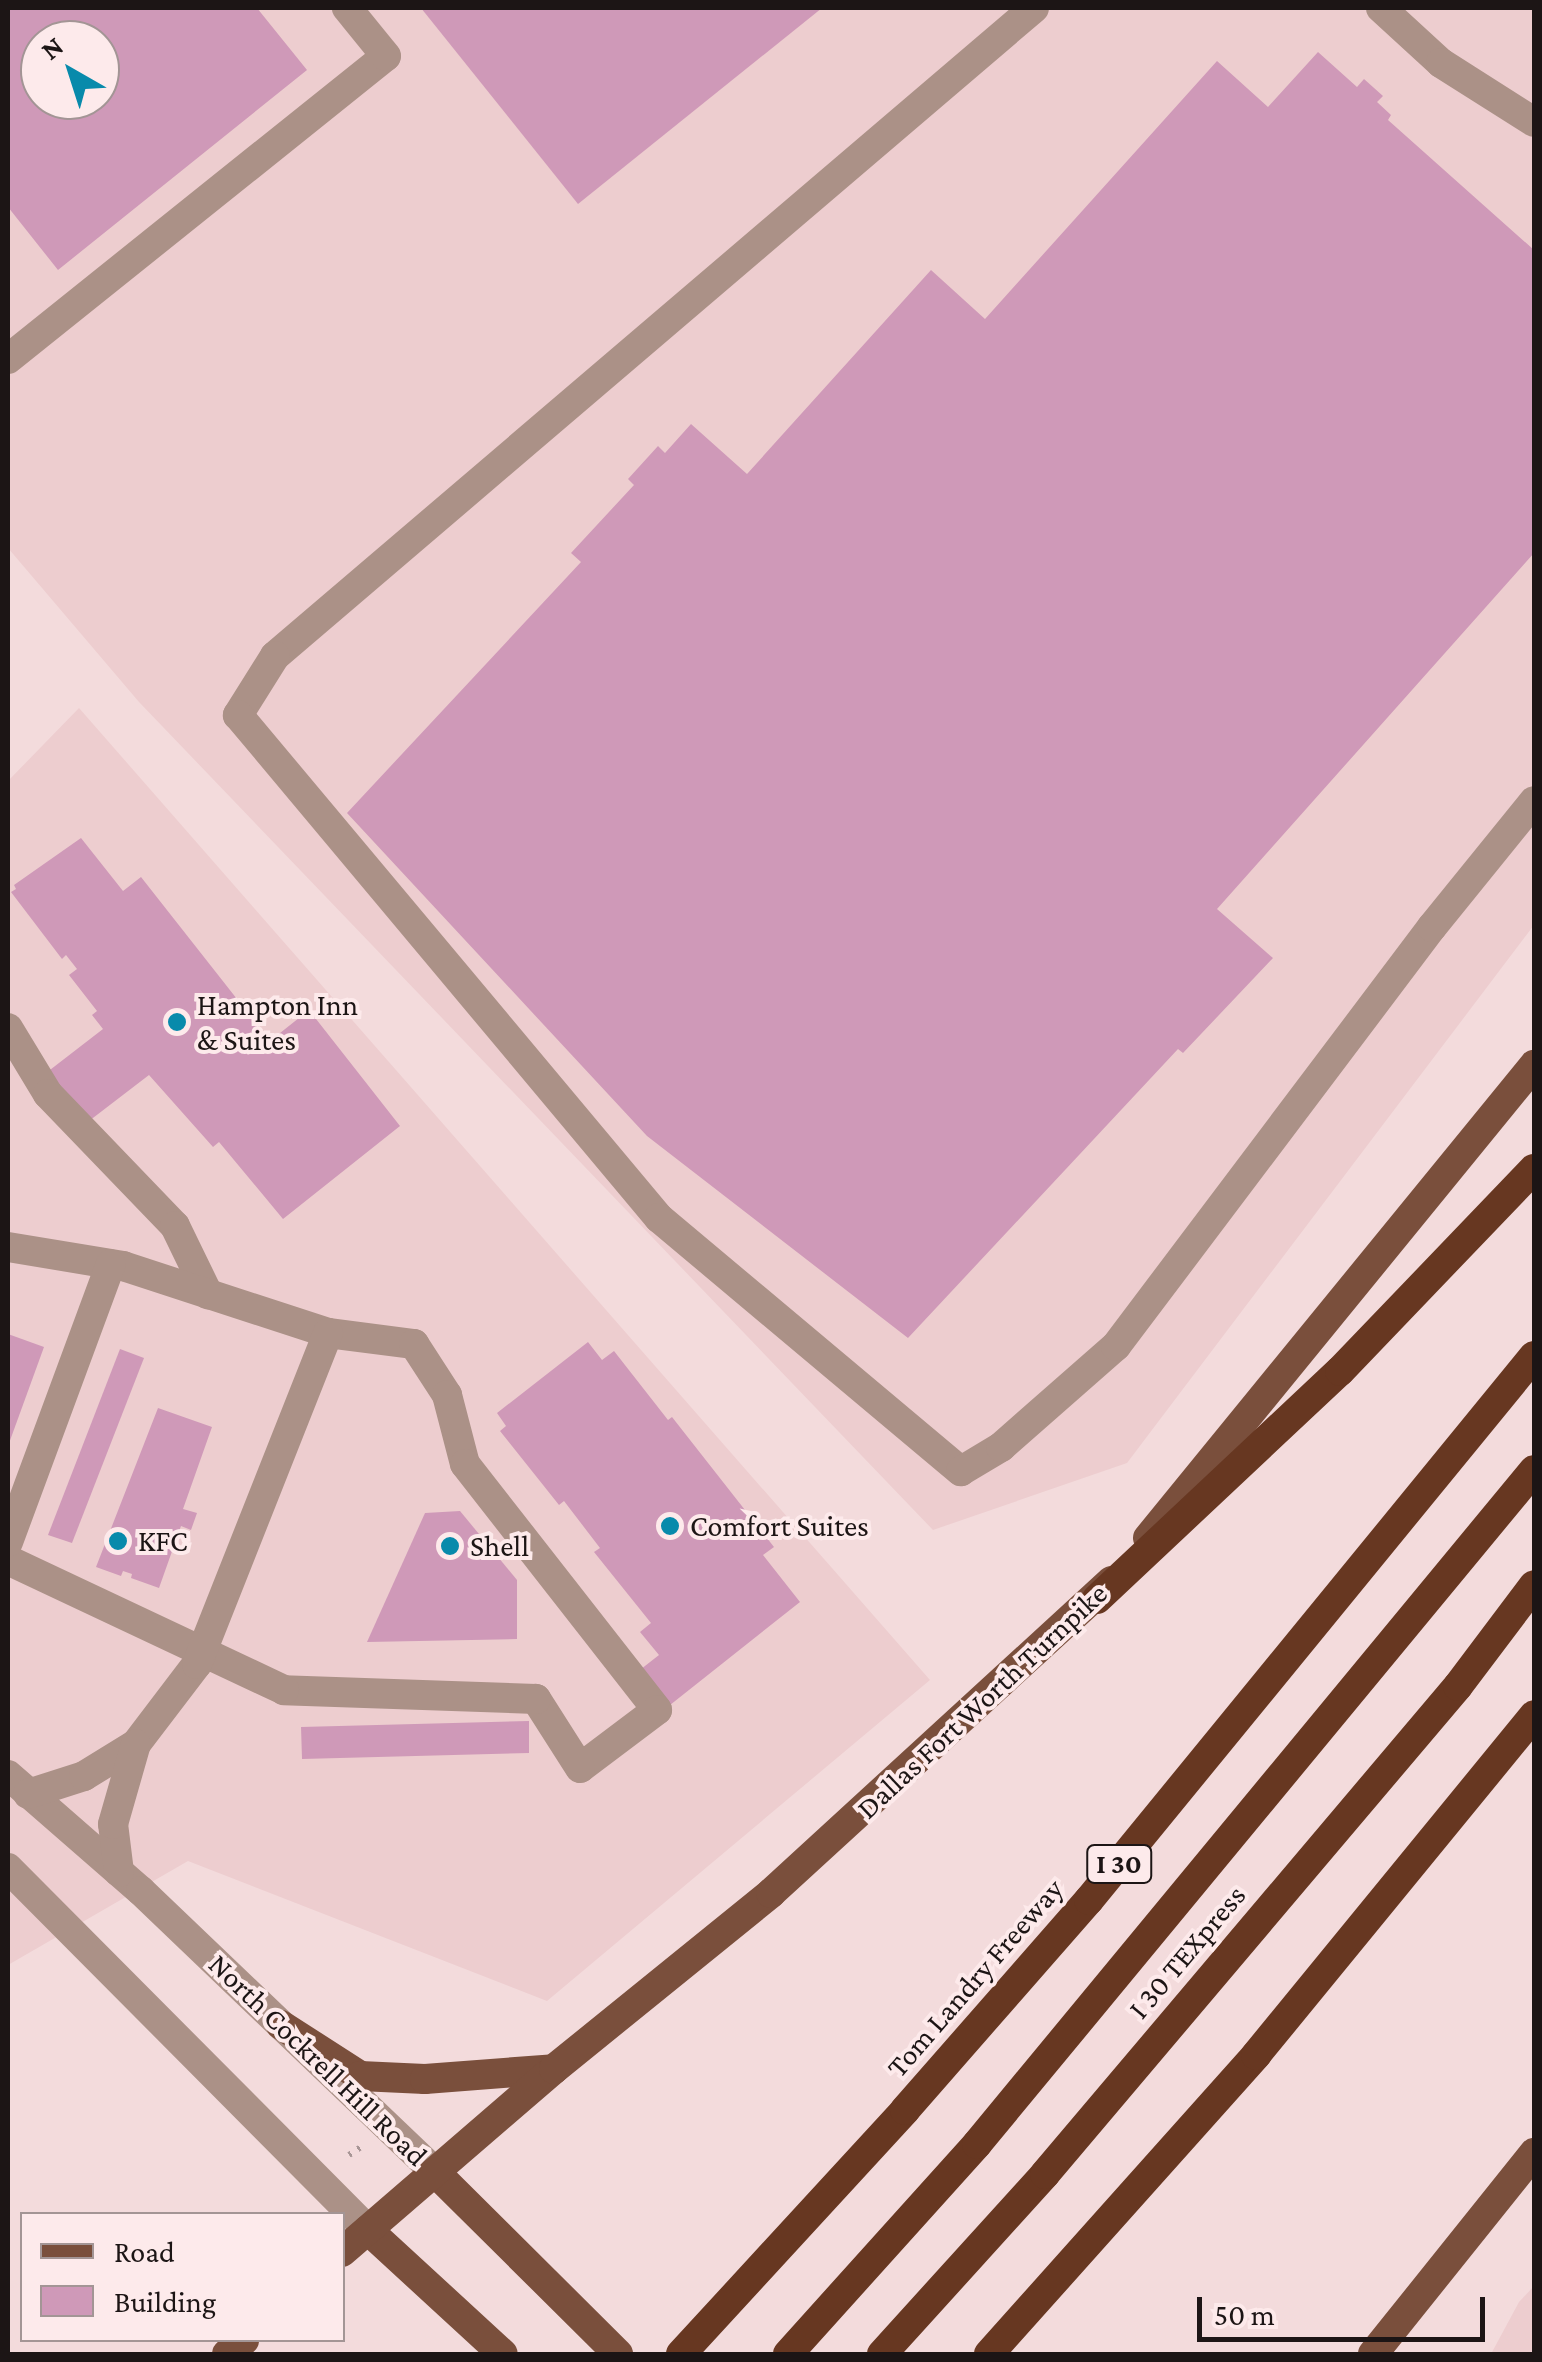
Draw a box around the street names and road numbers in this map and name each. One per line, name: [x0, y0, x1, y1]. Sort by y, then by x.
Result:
street label: Dallas Fort Worth Turnpike: [849, 1576, 1115, 1826]
road number: I 30: [1084, 1841, 1154, 1887]
street label: Tom Landry Freeway: [879, 1871, 1071, 2085]
street label: I 30 TEXpress: [1121, 1878, 1253, 2026]
street label: North Cockrell Hill Road: [201, 1946, 435, 2174]

